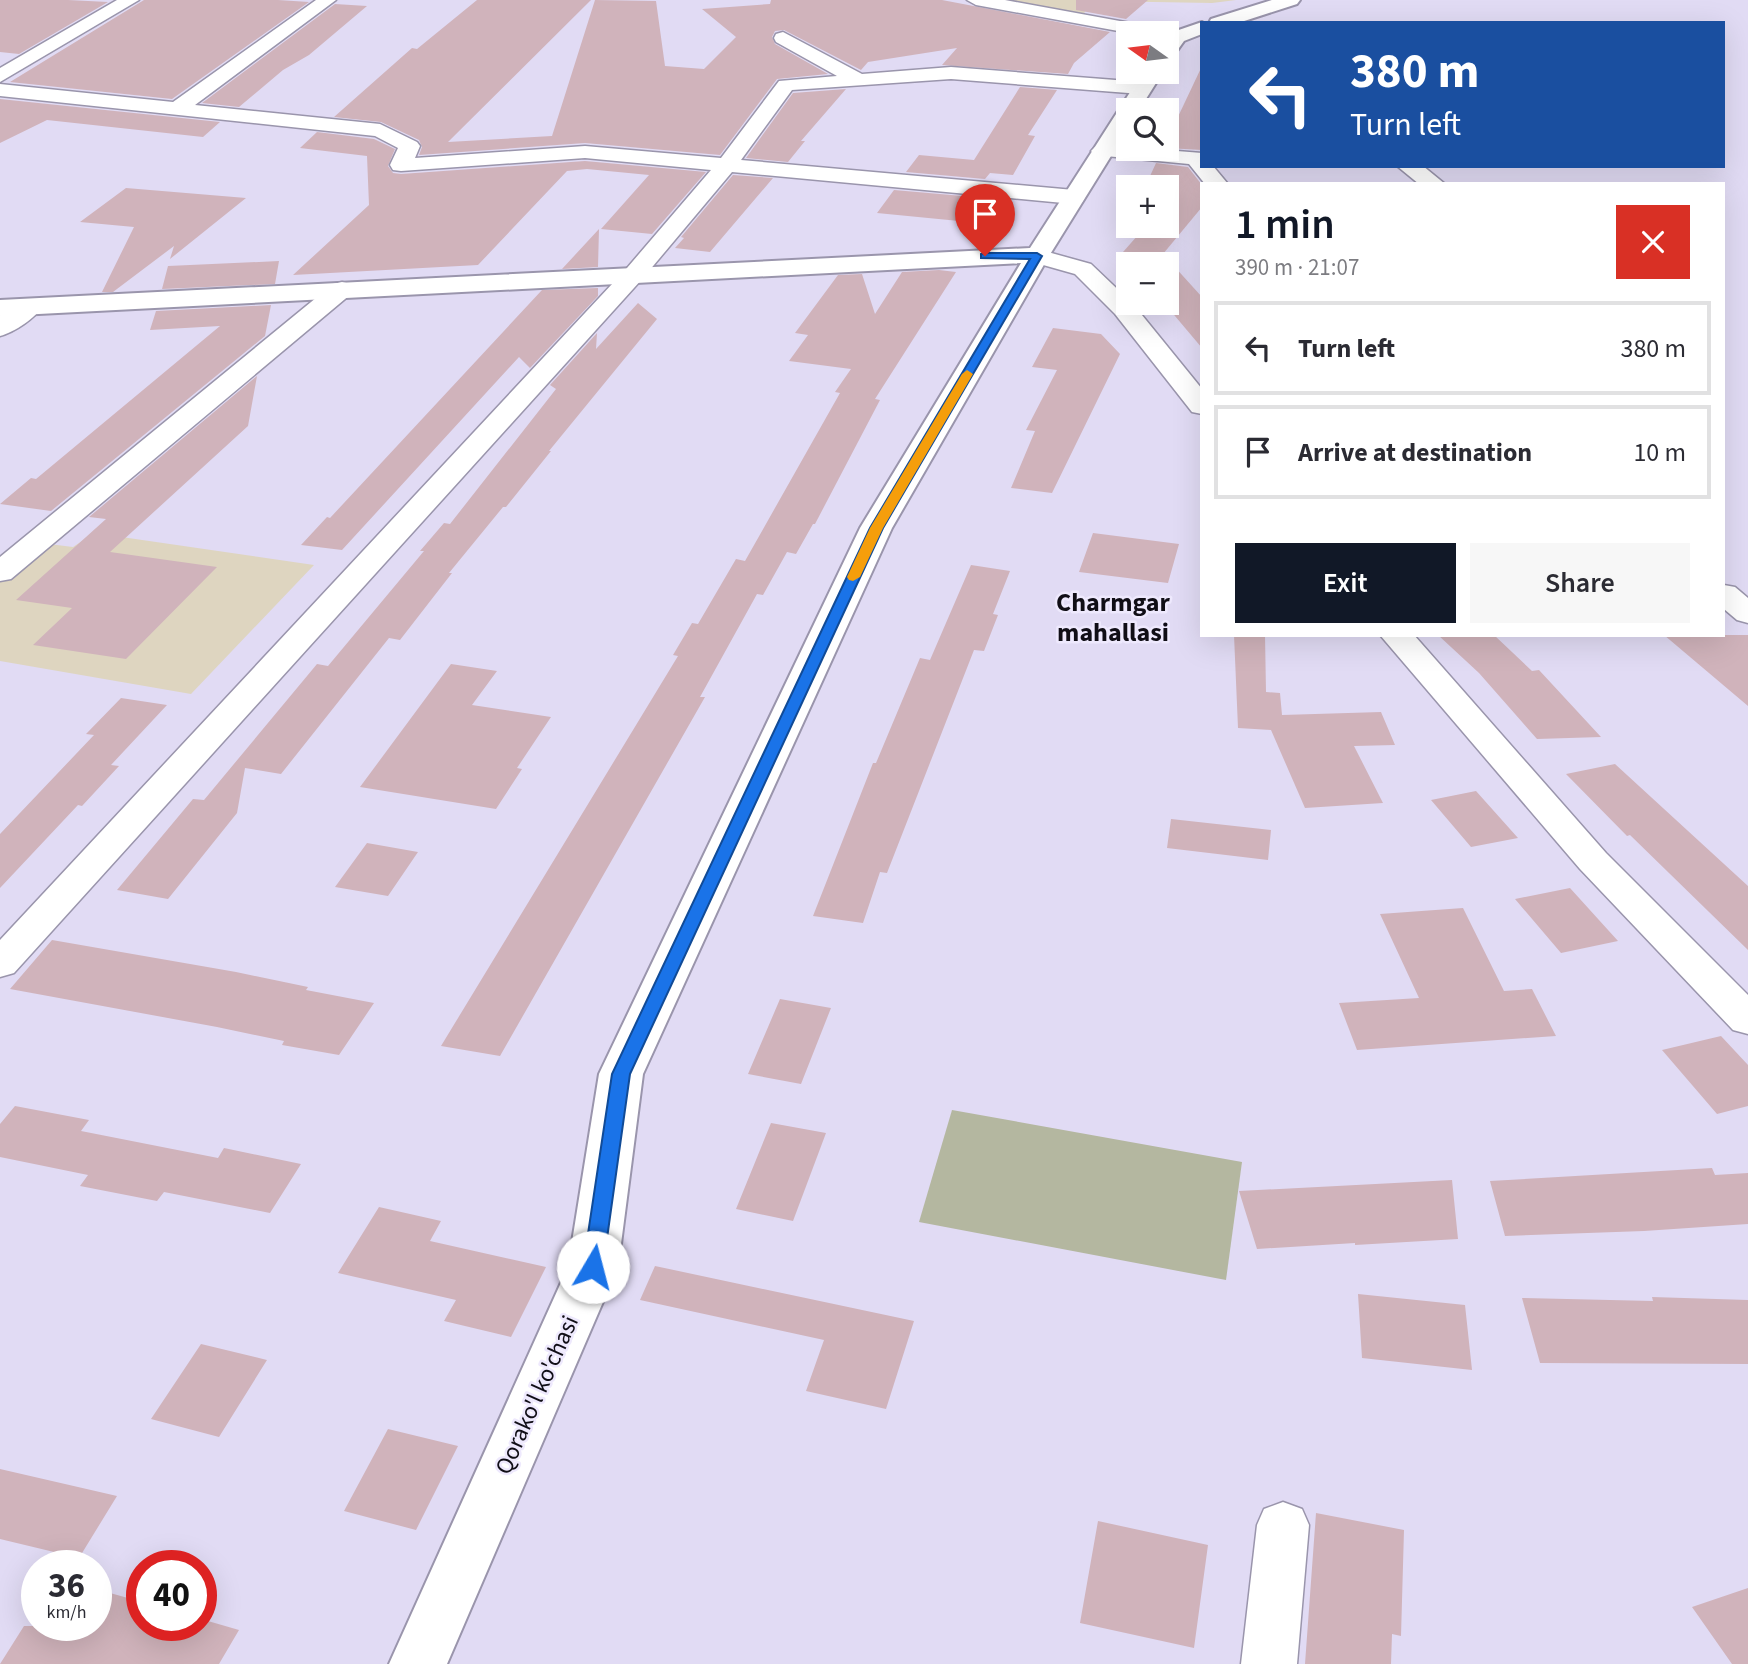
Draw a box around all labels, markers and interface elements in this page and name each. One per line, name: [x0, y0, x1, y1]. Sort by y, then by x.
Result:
north arrow: [1116, 21, 1180, 84]
map controls: [1116, 21, 1179, 315]
text: 380 m: [1350, 37, 1479, 107]
icon: left: [1235, 49, 1326, 140]
button: search: [1116, 98, 1179, 161]
text: Turn left: [1350, 102, 1461, 148]
button: +: [1116, 175, 1179, 238]
pin: [955, 184, 1015, 256]
icon: arrive: [966, 195, 1004, 233]
text: 1 min: [1235, 195, 1335, 255]
button: close: [1616, 205, 1690, 279]
text: 390 m · 21:07: [1235, 251, 1359, 284]
button: −: [1116, 252, 1179, 315]
icon: left: [1239, 329, 1277, 367]
text: Turn left: [1298, 330, 1395, 367]
text: 380 m: [1620, 330, 1686, 367]
icon: arrive: [1239, 433, 1277, 471]
text: Arrive at destination: [1298, 434, 1532, 471]
text: 10 m: [1633, 434, 1686, 471]
button: Exit: [1235, 543, 1456, 623]
button: Share: [1470, 543, 1690, 623]
district label: Charmgar mahallasi: [1056, 584, 1171, 651]
position arrow: [556, 1230, 630, 1304]
street label: Qorako'l ko'chasi: [486, 1310, 588, 1480]
speed limit sign: 40: [126, 1550, 217, 1641]
text: 36: [48, 1561, 85, 1611]
text: km/h: [47, 1600, 86, 1625]

